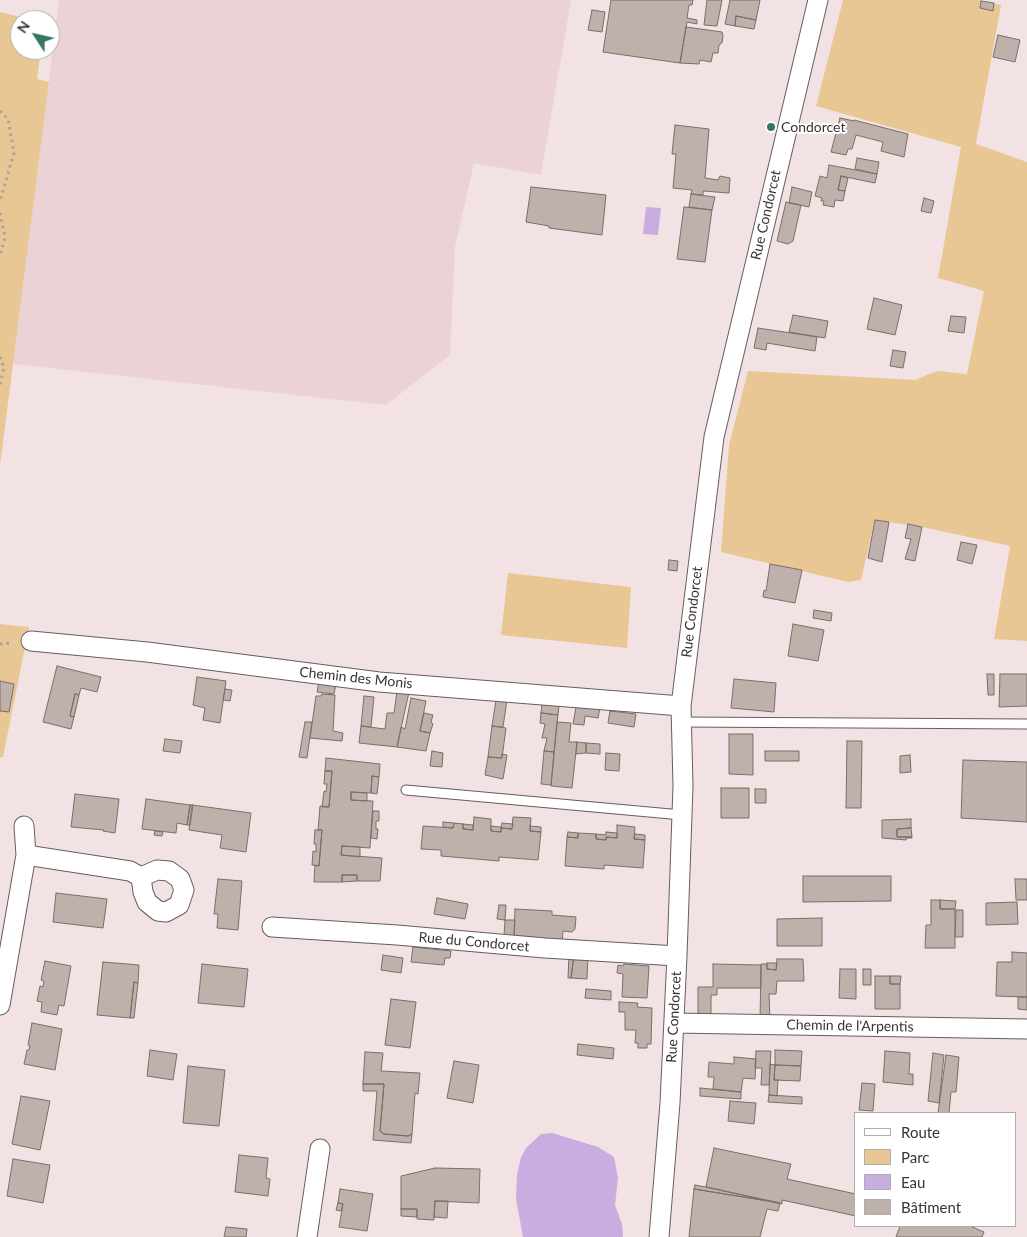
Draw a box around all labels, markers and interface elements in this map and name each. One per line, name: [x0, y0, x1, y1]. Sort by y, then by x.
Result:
north arrow: [10, 10, 60, 60]
text: N: [13, 17, 33, 36]
place label: Condorcet: [781, 119, 845, 135]
marker: Condorcet: [765, 121, 777, 133]
street label: Rue Condorcet: [747, 168, 785, 262]
street label: Rue Condorcet: [678, 565, 706, 659]
street label: Chemin des Monis: [299, 664, 413, 692]
street label: Rue du Condorcet: [418, 929, 530, 955]
street label: Rue Condorcet: [663, 971, 685, 1063]
street label: Chemin de l'Arpentis: [786, 1016, 914, 1036]
legend: [854, 1112, 1017, 1227]
text: Route: [901, 1123, 940, 1141]
text: Parc: [901, 1148, 930, 1166]
text: Eau: [901, 1173, 925, 1191]
text: Bâtiment: [901, 1198, 961, 1216]

